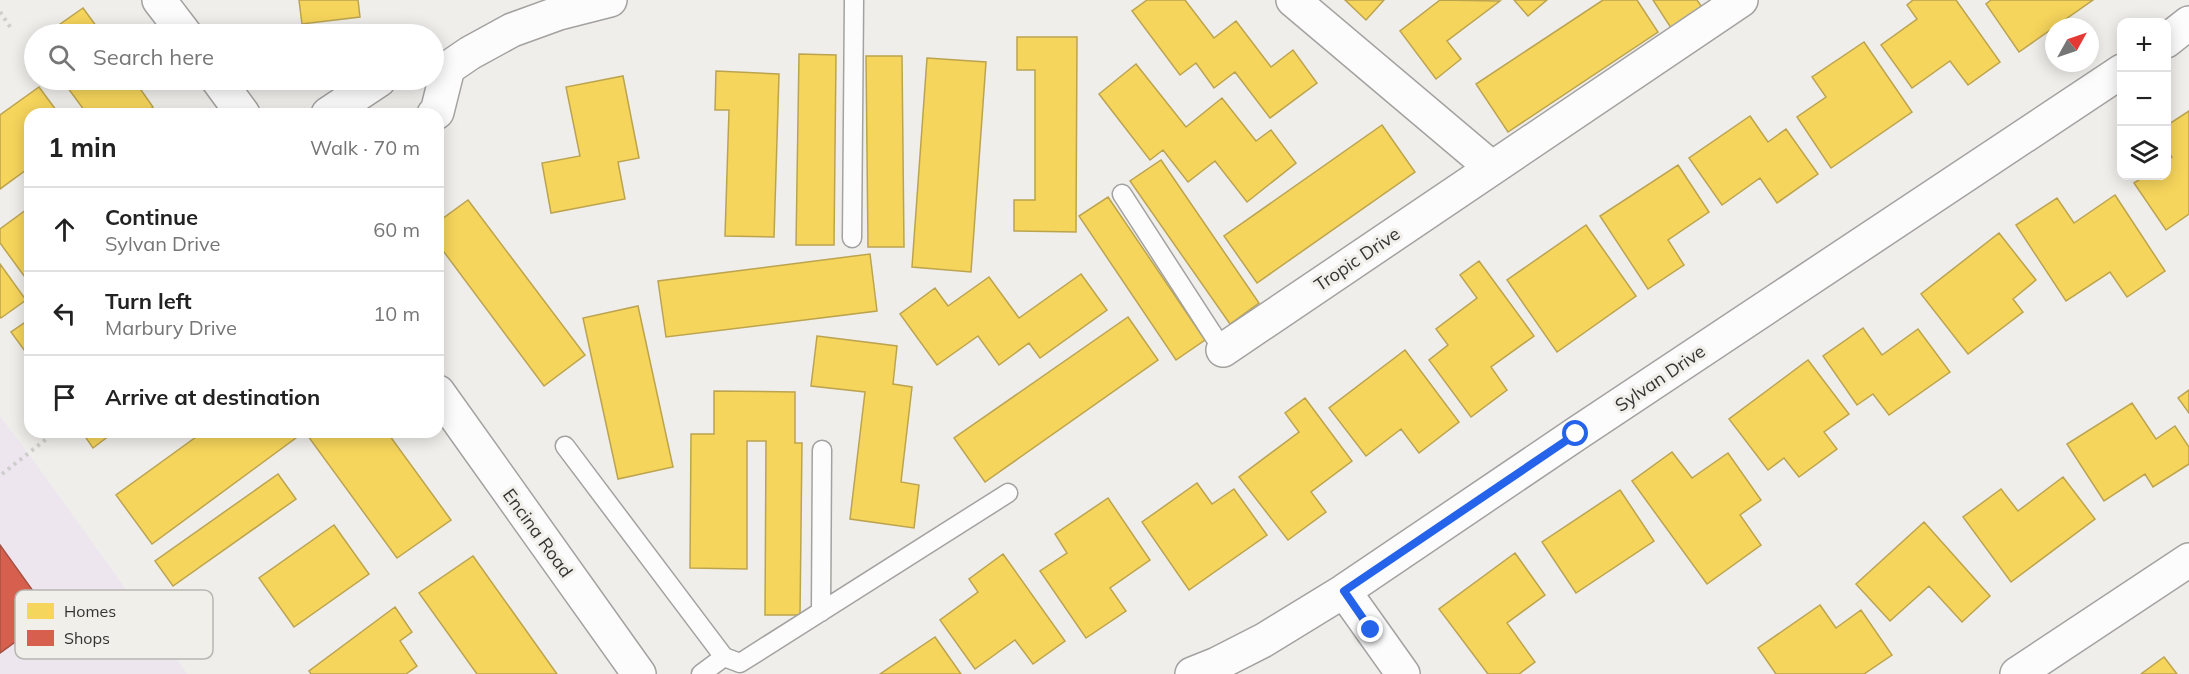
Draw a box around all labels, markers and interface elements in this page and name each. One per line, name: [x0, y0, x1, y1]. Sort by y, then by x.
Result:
north arrow: [2045, 18, 2099, 72]
map controls: [2117, 18, 2171, 180]
button: +: [2117, 18, 2171, 72]
search box: [24, 24, 444, 90]
icon: search: [45, 41, 78, 74]
text: Search here: [93, 43, 214, 71]
button: −: [2117, 72, 2171, 126]
button: layers: [2117, 126, 2171, 180]
text: 1 min: [48, 131, 117, 164]
text: Walk · 70 m: [310, 135, 420, 160]
text: Continue: [105, 203, 198, 231]
icon: ahead: [48, 213, 81, 246]
text: 60 m: [373, 217, 420, 242]
street label: Tropic Drive: [1310, 222, 1404, 296]
text: Sylvan Drive: [105, 231, 220, 256]
text: Turn left: [105, 287, 192, 315]
icon: left: [48, 297, 81, 330]
text: 10 m: [373, 301, 420, 326]
text: Marbury Drive: [105, 315, 237, 340]
street label: Sylvan Drive: [1611, 339, 1709, 417]
icon: arrive: [48, 381, 81, 414]
text: Arrive at destination: [105, 383, 320, 411]
route start: [1562, 420, 1588, 446]
street label: Encina Road: [498, 484, 578, 582]
legend: [15, 590, 213, 659]
text: Homes: [64, 601, 116, 621]
route end: [1357, 616, 1383, 642]
text: Shops: [64, 628, 110, 648]

